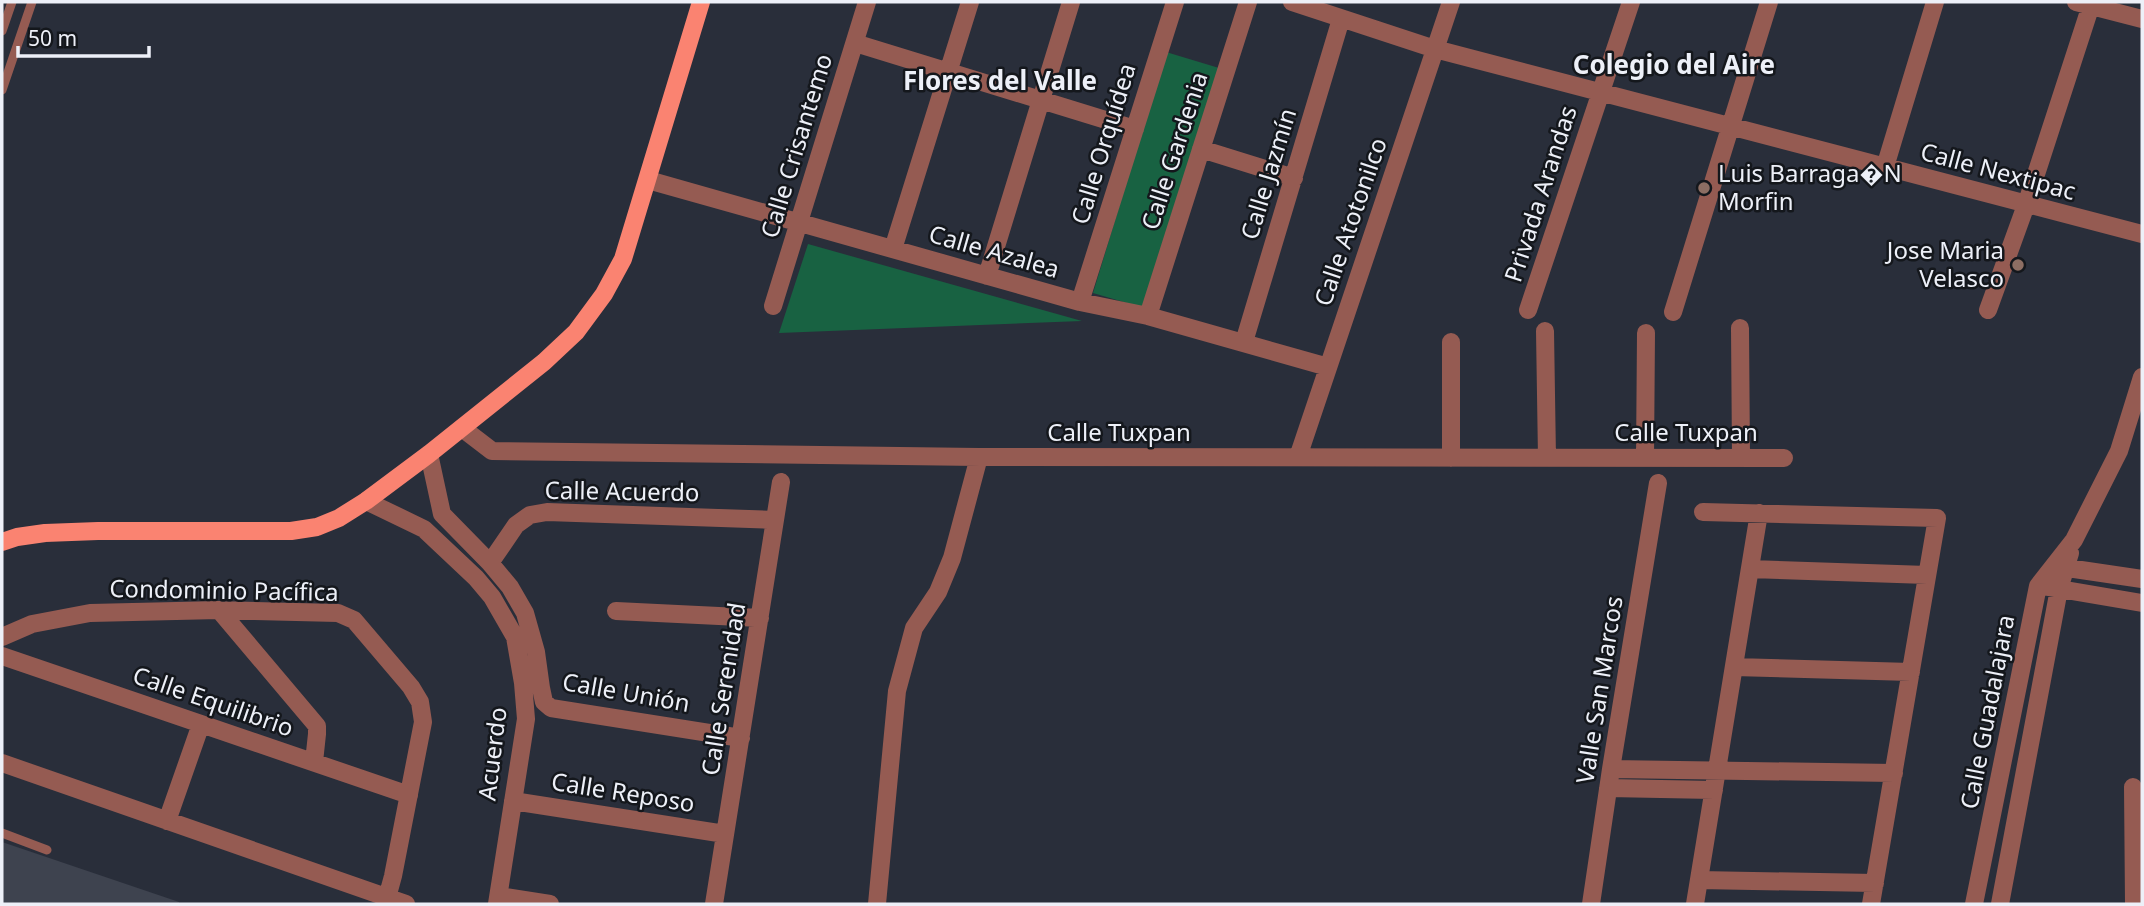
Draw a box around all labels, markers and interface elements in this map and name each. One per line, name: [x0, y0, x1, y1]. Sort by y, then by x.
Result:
scale bar: [18, 14, 149, 58]
text: 50 m: [28, 24, 77, 52]
district label: Colegio del Aire: [1573, 46, 1775, 82]
street label: Calle Crisantemo: [752, 49, 839, 242]
street label: Calle Orquídea: [1062, 59, 1143, 228]
district label: Flores del Valle: [903, 62, 1097, 98]
street label: Calle Gardenia: [1133, 67, 1215, 234]
street label: Privada Arandas: [1496, 101, 1584, 286]
street label: Calle Jazmín: [1232, 104, 1303, 243]
street label: Calle Atotonilco: [1305, 133, 1394, 310]
street label: Calle Nextipac: [1917, 134, 2080, 207]
place label: Luis Barraga�N Morfin: [1718, 156, 1902, 217]
marker: Luis Barraga�N Morfin: [1696, 180, 1712, 196]
street label: Calle Azalea: [925, 216, 1063, 285]
place label: Jose Maria Velasco: [1885, 233, 2004, 294]
marker: Jose Maria Velasco: [2010, 257, 2026, 273]
street label: Calle Tuxpan: [1047, 415, 1191, 448]
street label: Calle Tuxpan: [1614, 415, 1758, 448]
street label: Calle Acuerdo: [544, 473, 700, 508]
street label: Condominio Pacífica: [109, 571, 339, 608]
street label: Valle San Marcos: [1567, 594, 1630, 786]
street label: Calle Serenidad: [693, 600, 752, 778]
street label: Calle Guadalajara: [1952, 612, 2022, 812]
street label: Calle Equilibrio: [129, 658, 298, 743]
street label: Calle Unión: [560, 664, 693, 719]
street label: Acuerdo: [469, 705, 514, 802]
street label: Calle Reposo: [549, 764, 697, 819]

